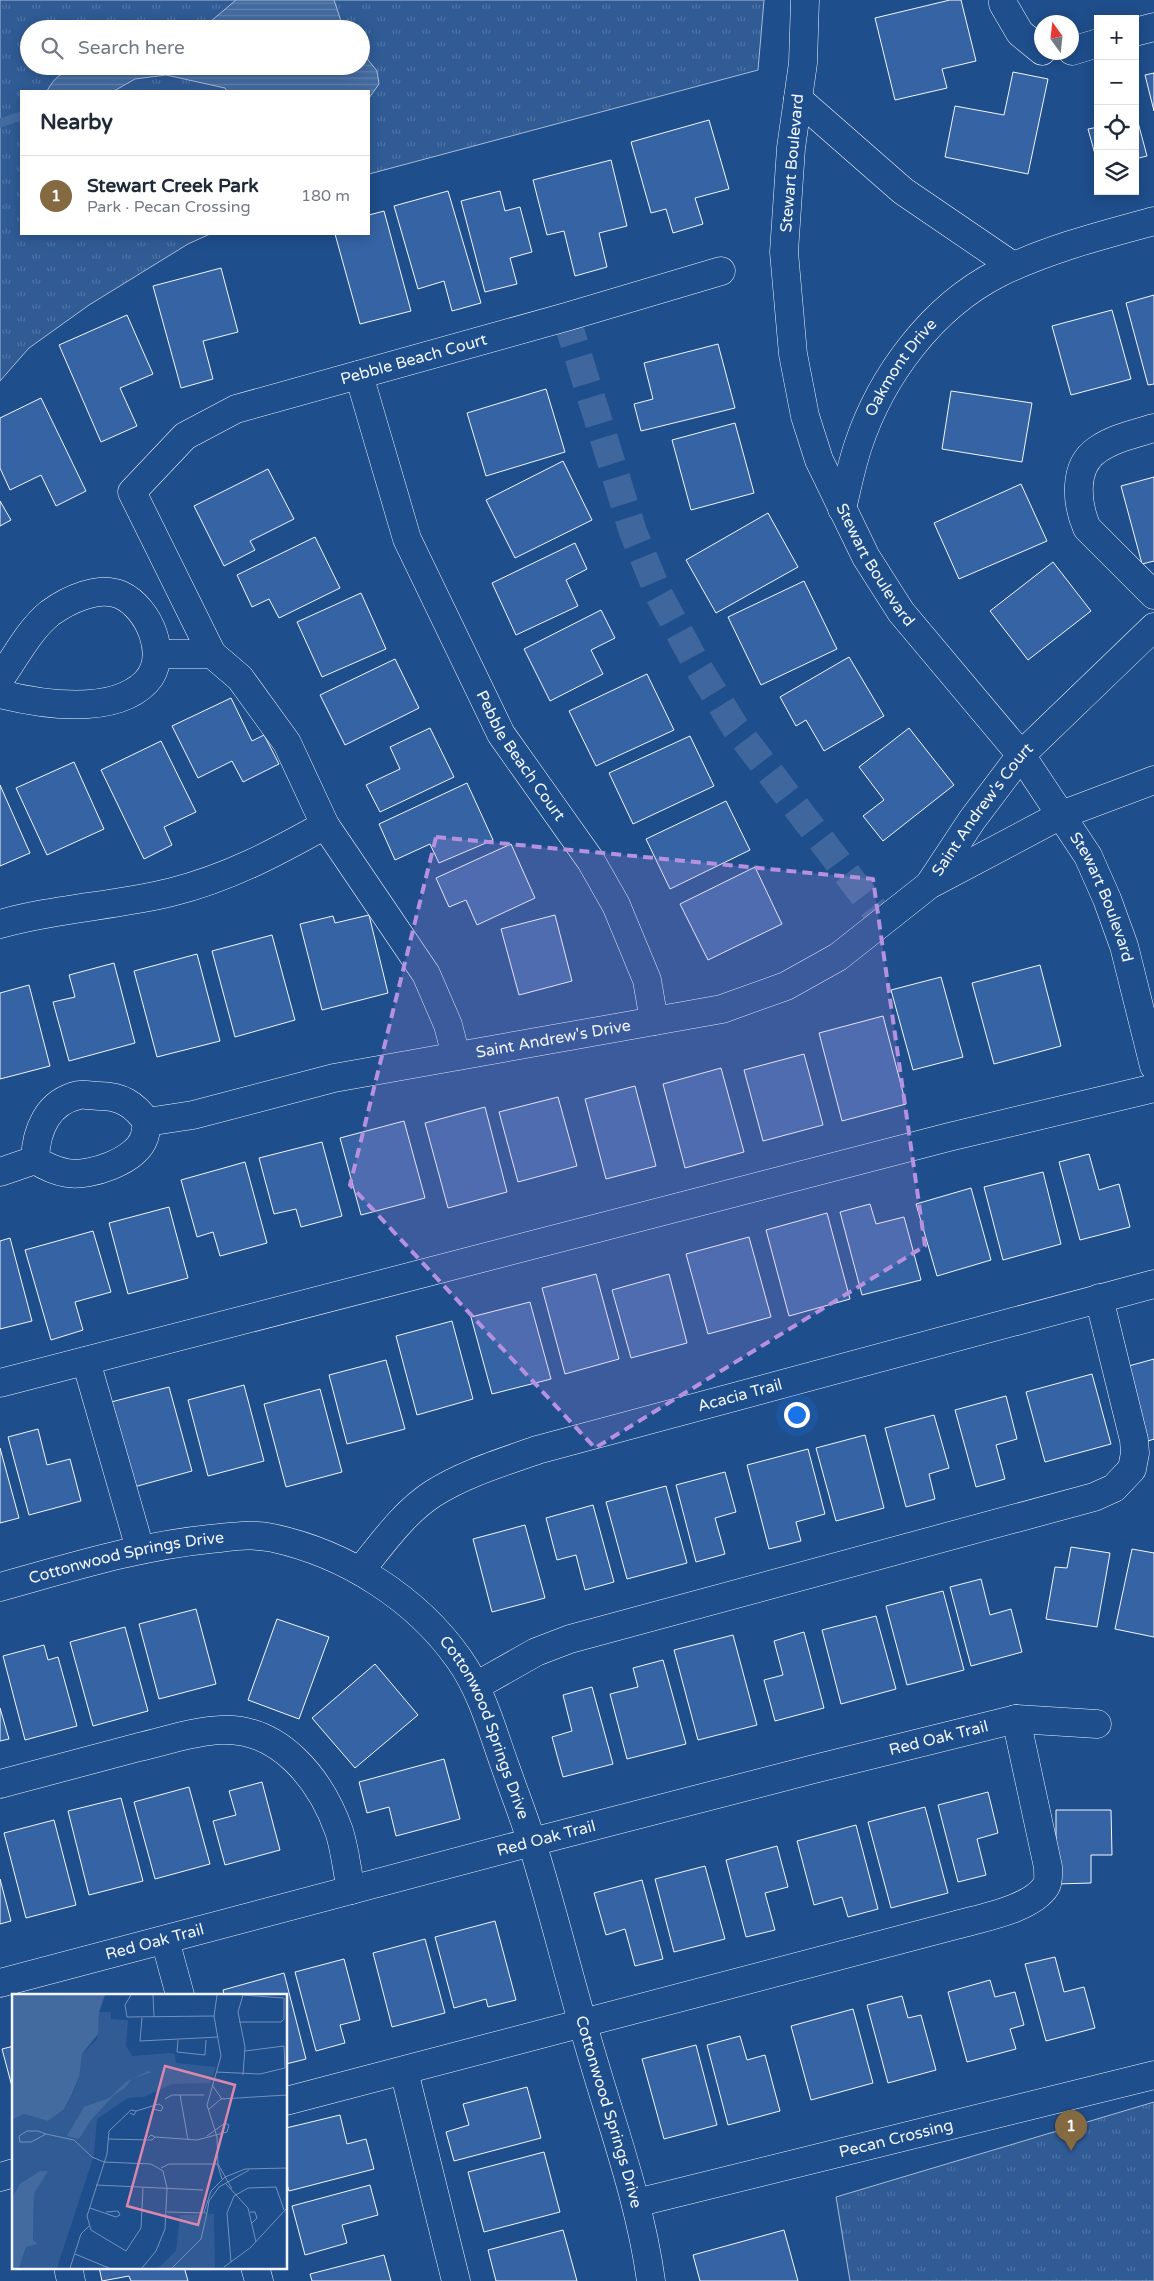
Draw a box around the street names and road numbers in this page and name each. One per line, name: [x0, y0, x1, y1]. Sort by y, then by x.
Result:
street label: Stewart Boulevard: [776, 93, 808, 233]
street label: Oakmont Drive: [861, 314, 941, 420]
street label: Pebble Beach Court: [338, 330, 489, 389]
street label: Stewart Boulevard: [832, 500, 919, 631]
street label: Pebble Beach Court: [472, 687, 569, 825]
street label: Saint Andrew's Court: [928, 739, 1038, 880]
street label: Stewart Boulevard: [1065, 828, 1138, 964]
street label: Saint Andrew's Drive: [474, 1015, 632, 1063]
street label: Acacia Trail: [695, 1374, 784, 1416]
street label: Cottonwood Springs Drive: [26, 1528, 225, 1588]
street label: Cottonwood Springs Drive: [435, 1632, 533, 1822]
street label: Red Oak Trail: [887, 1716, 990, 1760]
street label: Red Oak Trail: [495, 1816, 598, 1861]
street label: Red Oak Trail: [103, 1919, 206, 1965]
street label: Cottonwood Springs Drive: [571, 2013, 646, 2210]
street label: Pecan Crossing: [837, 2115, 955, 2162]

